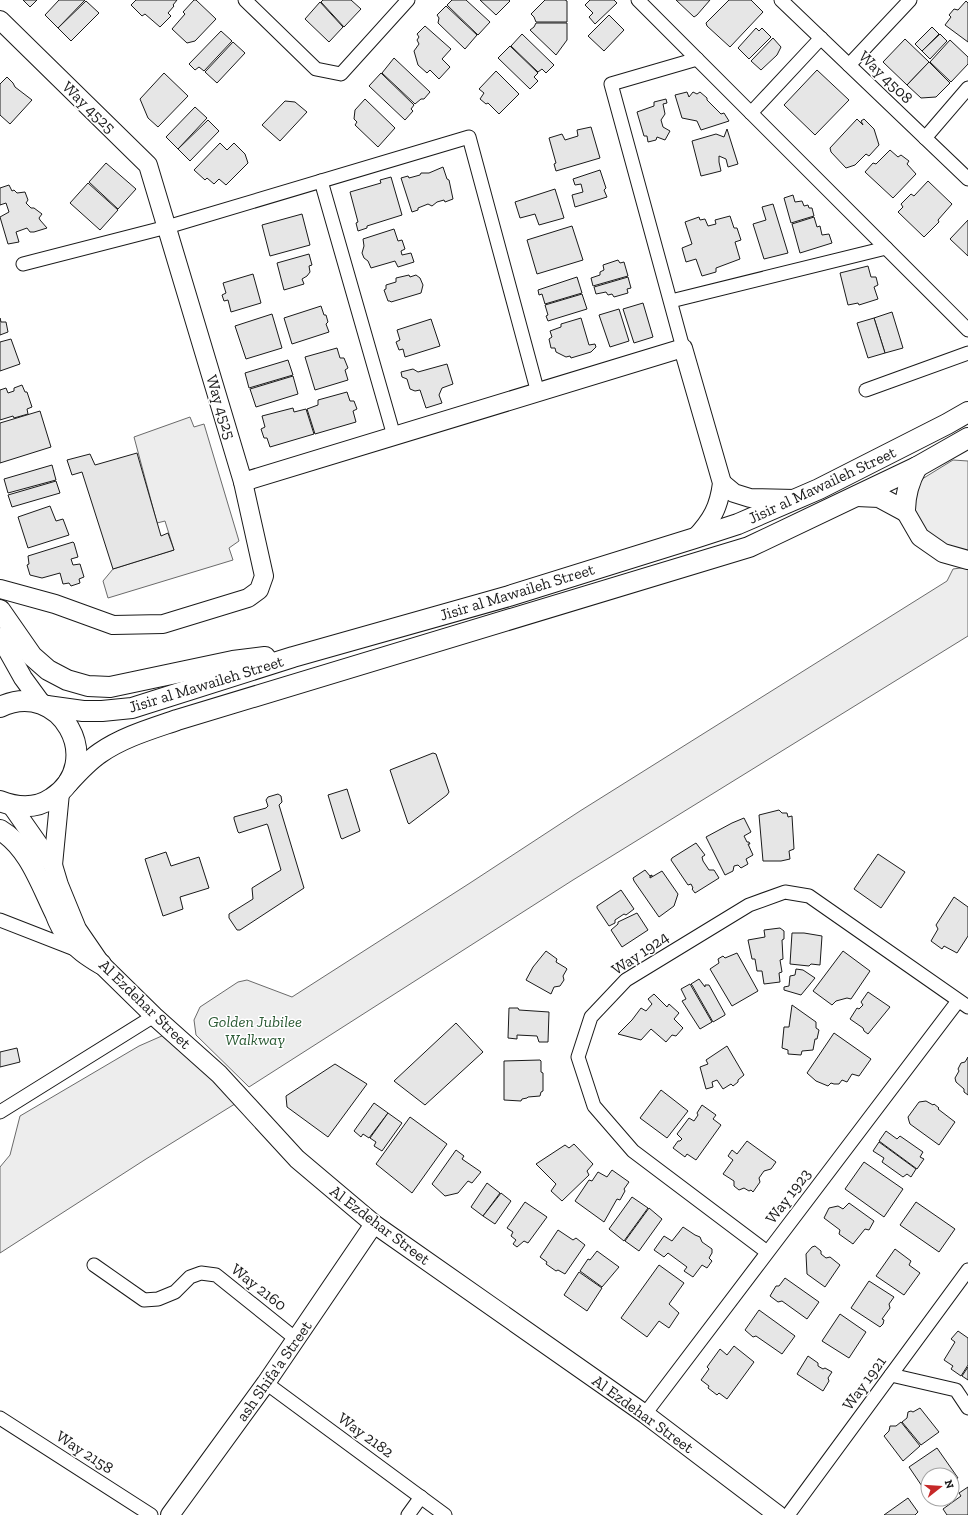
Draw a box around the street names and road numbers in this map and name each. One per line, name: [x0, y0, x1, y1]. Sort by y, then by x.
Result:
street label: Way 4508: [855, 47, 917, 107]
street label: Way 4525: [59, 77, 119, 137]
street label: Way 4525: [202, 373, 240, 441]
street label: Jisir al Mawaileh Street: [745, 442, 899, 528]
street label: Jisir al Mawaileh Street: [437, 559, 597, 625]
street label: Jisir al Mawaileh Street: [126, 651, 286, 717]
street label: Way 1924: [608, 927, 672, 979]
street label: Al Ezdehar Street: [95, 955, 195, 1053]
street label: Way 1923: [761, 1165, 815, 1227]
street label: Al Ezdehar Street: [326, 1181, 434, 1269]
street label: Way 2160: [227, 1259, 291, 1315]
street label: ash Shifa'a Street: [232, 1317, 316, 1425]
street label: Way 1921: [838, 1352, 890, 1414]
street label: Al Ezdehar Street: [589, 1371, 697, 1457]
street label: Way 2182: [334, 1408, 398, 1462]
street label: Way 2158: [53, 1427, 117, 1477]

